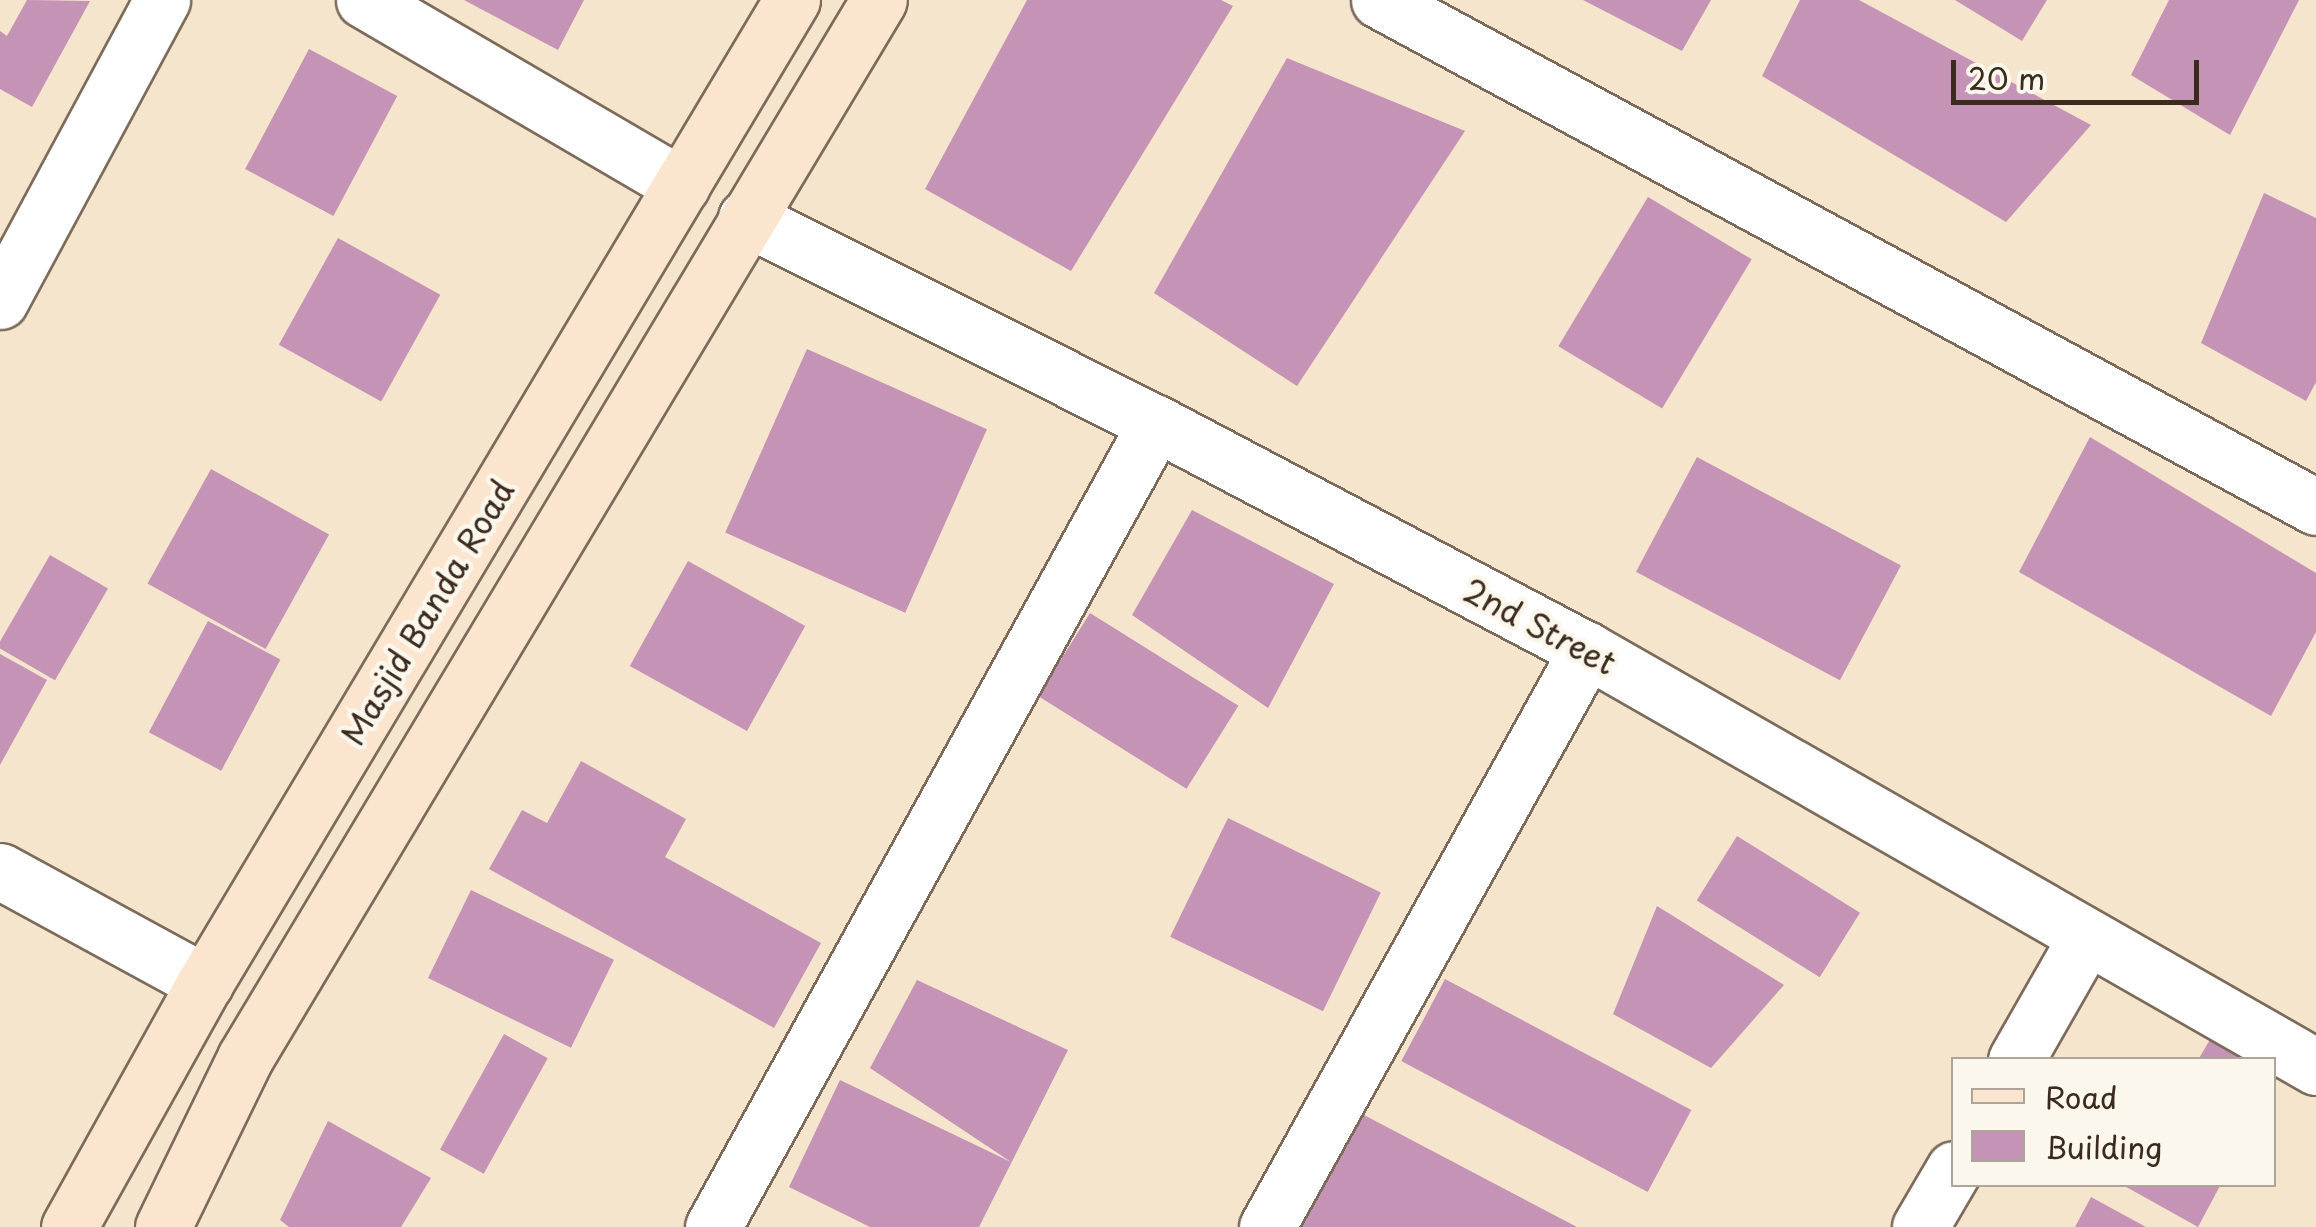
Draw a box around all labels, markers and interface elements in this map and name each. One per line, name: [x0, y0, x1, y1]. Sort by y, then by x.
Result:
scale bar: [1956, 40, 2204, 102]
text: 20 m: [1968, 55, 2045, 100]
street label: Masjid Banda Road: [334, 474, 520, 750]
street label: 2nd Street: [1457, 570, 1623, 682]
legend: [1951, 1057, 2276, 1187]
text: Road: [2045, 1074, 2118, 1119]
text: Building: [2045, 1124, 2162, 1169]

